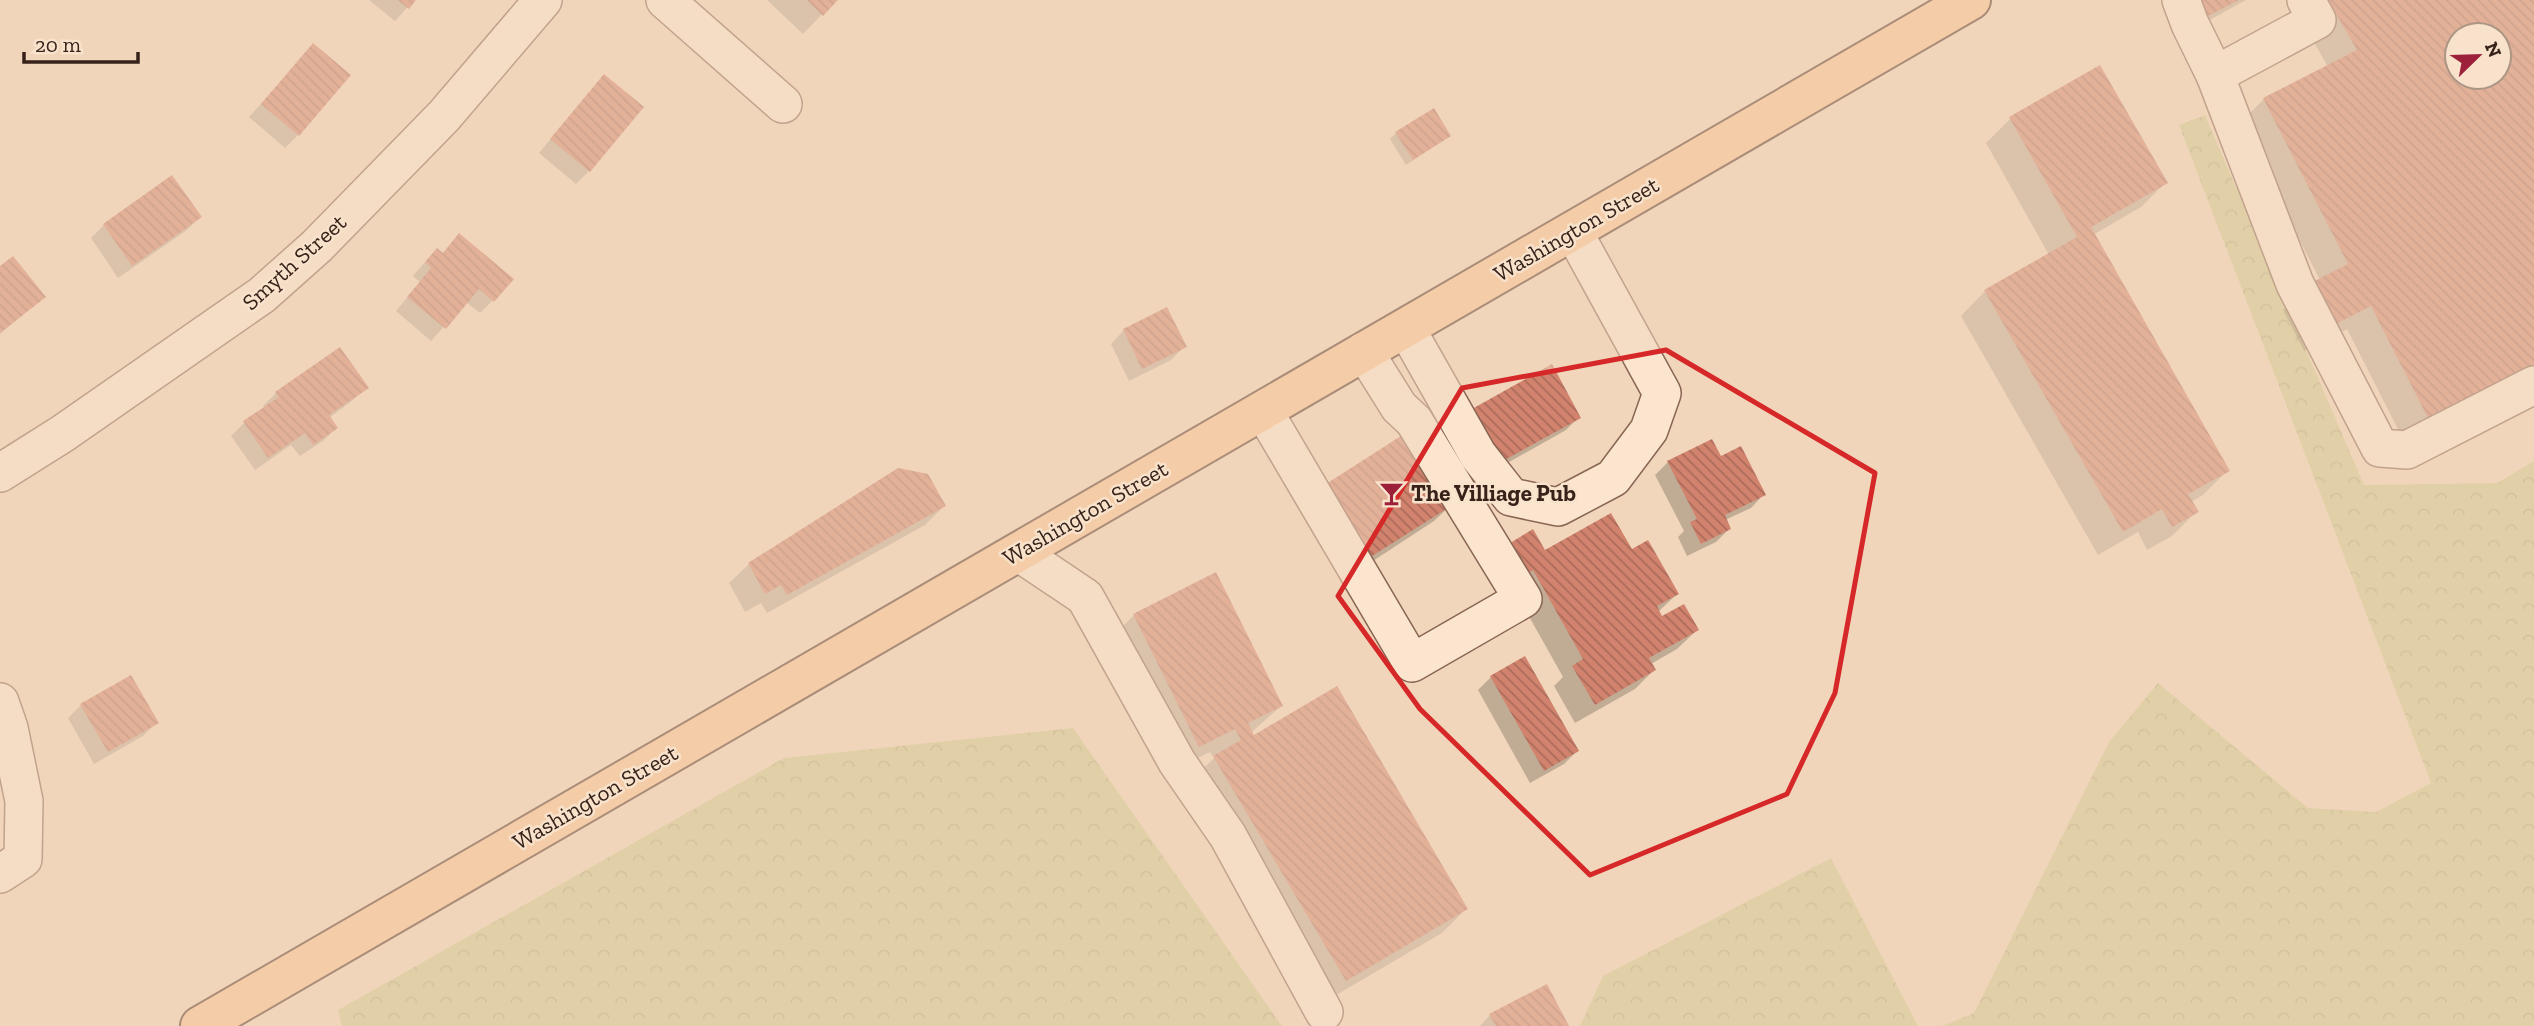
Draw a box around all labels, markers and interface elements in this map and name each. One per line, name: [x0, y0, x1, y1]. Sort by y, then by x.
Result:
scale bar: [24, 21, 138, 65]
north arrow: [2443, 21, 2513, 91]
text: 20 m: [35, 32, 81, 57]
text: N: [2480, 38, 2507, 61]
street label: Washington Street: [1488, 170, 1664, 288]
street label: Smyth Street: [236, 208, 352, 316]
street label: Washington Street: [997, 454, 1173, 572]
bar icon: The Villiage Pub: [1377, 479, 1405, 507]
place label: The Villiage Pub: [1411, 479, 1576, 507]
street label: Washington Street: [507, 738, 683, 856]

